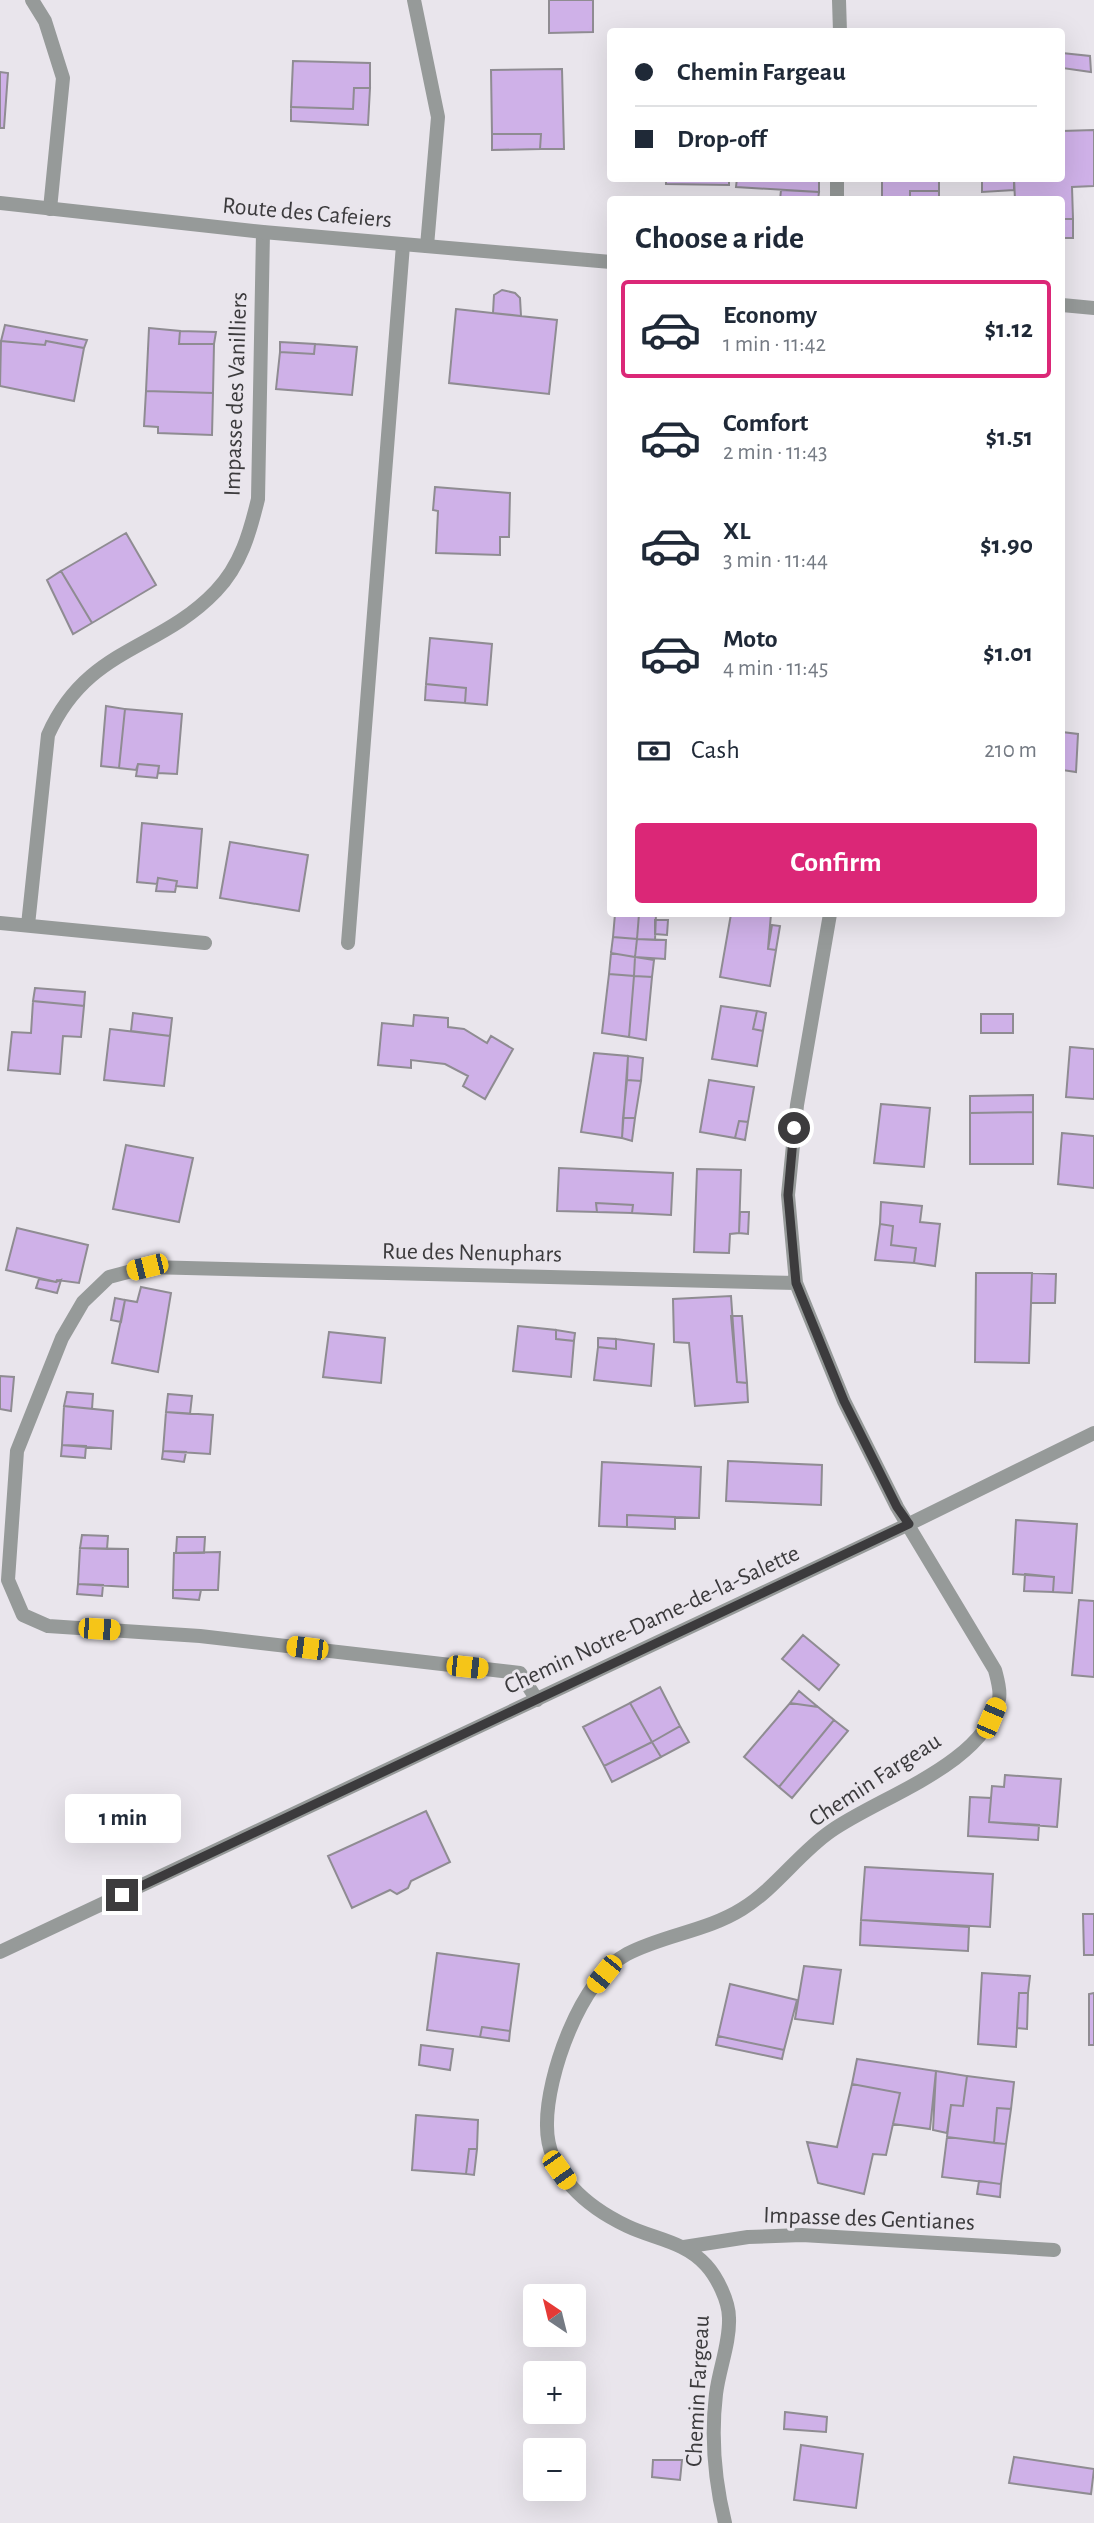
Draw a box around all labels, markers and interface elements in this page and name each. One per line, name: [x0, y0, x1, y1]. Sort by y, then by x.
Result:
text: Chemin Fargeau: [677, 59, 846, 85]
text: Drop-off: [677, 126, 766, 152]
street label: Route des Cafeiers: [221, 194, 393, 232]
text: Choose a ride: [635, 222, 804, 254]
street label: Impasse des Vanilliers: [220, 291, 252, 497]
icon: car: [639, 298, 702, 361]
text: Economy: [723, 302, 817, 328]
text: $1.12: [984, 316, 1033, 342]
text: 1 min · 11:42: [723, 333, 826, 356]
icon: car: [639, 406, 702, 469]
text: Comfort: [723, 410, 808, 436]
text: $1.51: [985, 424, 1033, 450]
text: 2 min · 11:43: [723, 441, 828, 464]
icon: car: [639, 514, 702, 577]
text: XL: [723, 518, 750, 544]
text: $1.90: [980, 532, 1033, 558]
text: 3 min · 11:44: [723, 549, 828, 572]
icon: car: [639, 622, 702, 685]
text: Moto: [723, 626, 778, 652]
text: $1.01: [983, 640, 1033, 666]
text: 4 min · 11:45: [723, 657, 828, 680]
icon: cash: [635, 732, 673, 770]
text: Cash: [691, 737, 740, 763]
text: 210 m: [984, 739, 1037, 762]
button: Confirm: [635, 823, 1037, 903]
route start: [778, 1112, 810, 1144]
street label: Rue des Nenuphars: [382, 1239, 562, 1267]
car: [125, 1252, 170, 1282]
street label: Chemin Notre-Dame-de-la-Salette: [501, 1541, 803, 1699]
car: [78, 1617, 121, 1641]
car: [285, 1635, 330, 1661]
car: [446, 1654, 489, 1680]
car: [974, 1695, 1009, 1741]
street label: Chemin Fargeau: [805, 1729, 945, 1831]
callout: 1 min: [64, 1794, 180, 1842]
text: 1 min: [99, 1807, 147, 1830]
route end: [106, 1879, 138, 1911]
car: [583, 1951, 626, 1997]
car: [539, 2147, 580, 2193]
street label: Impasse des Gentianes: [763, 2203, 975, 2235]
north arrow: [523, 2284, 586, 2347]
map controls: [523, 2284, 586, 2501]
street label: Chemin Fargeau: [682, 2315, 714, 2467]
button: +: [523, 2361, 586, 2424]
button: −: [523, 2438, 586, 2501]

